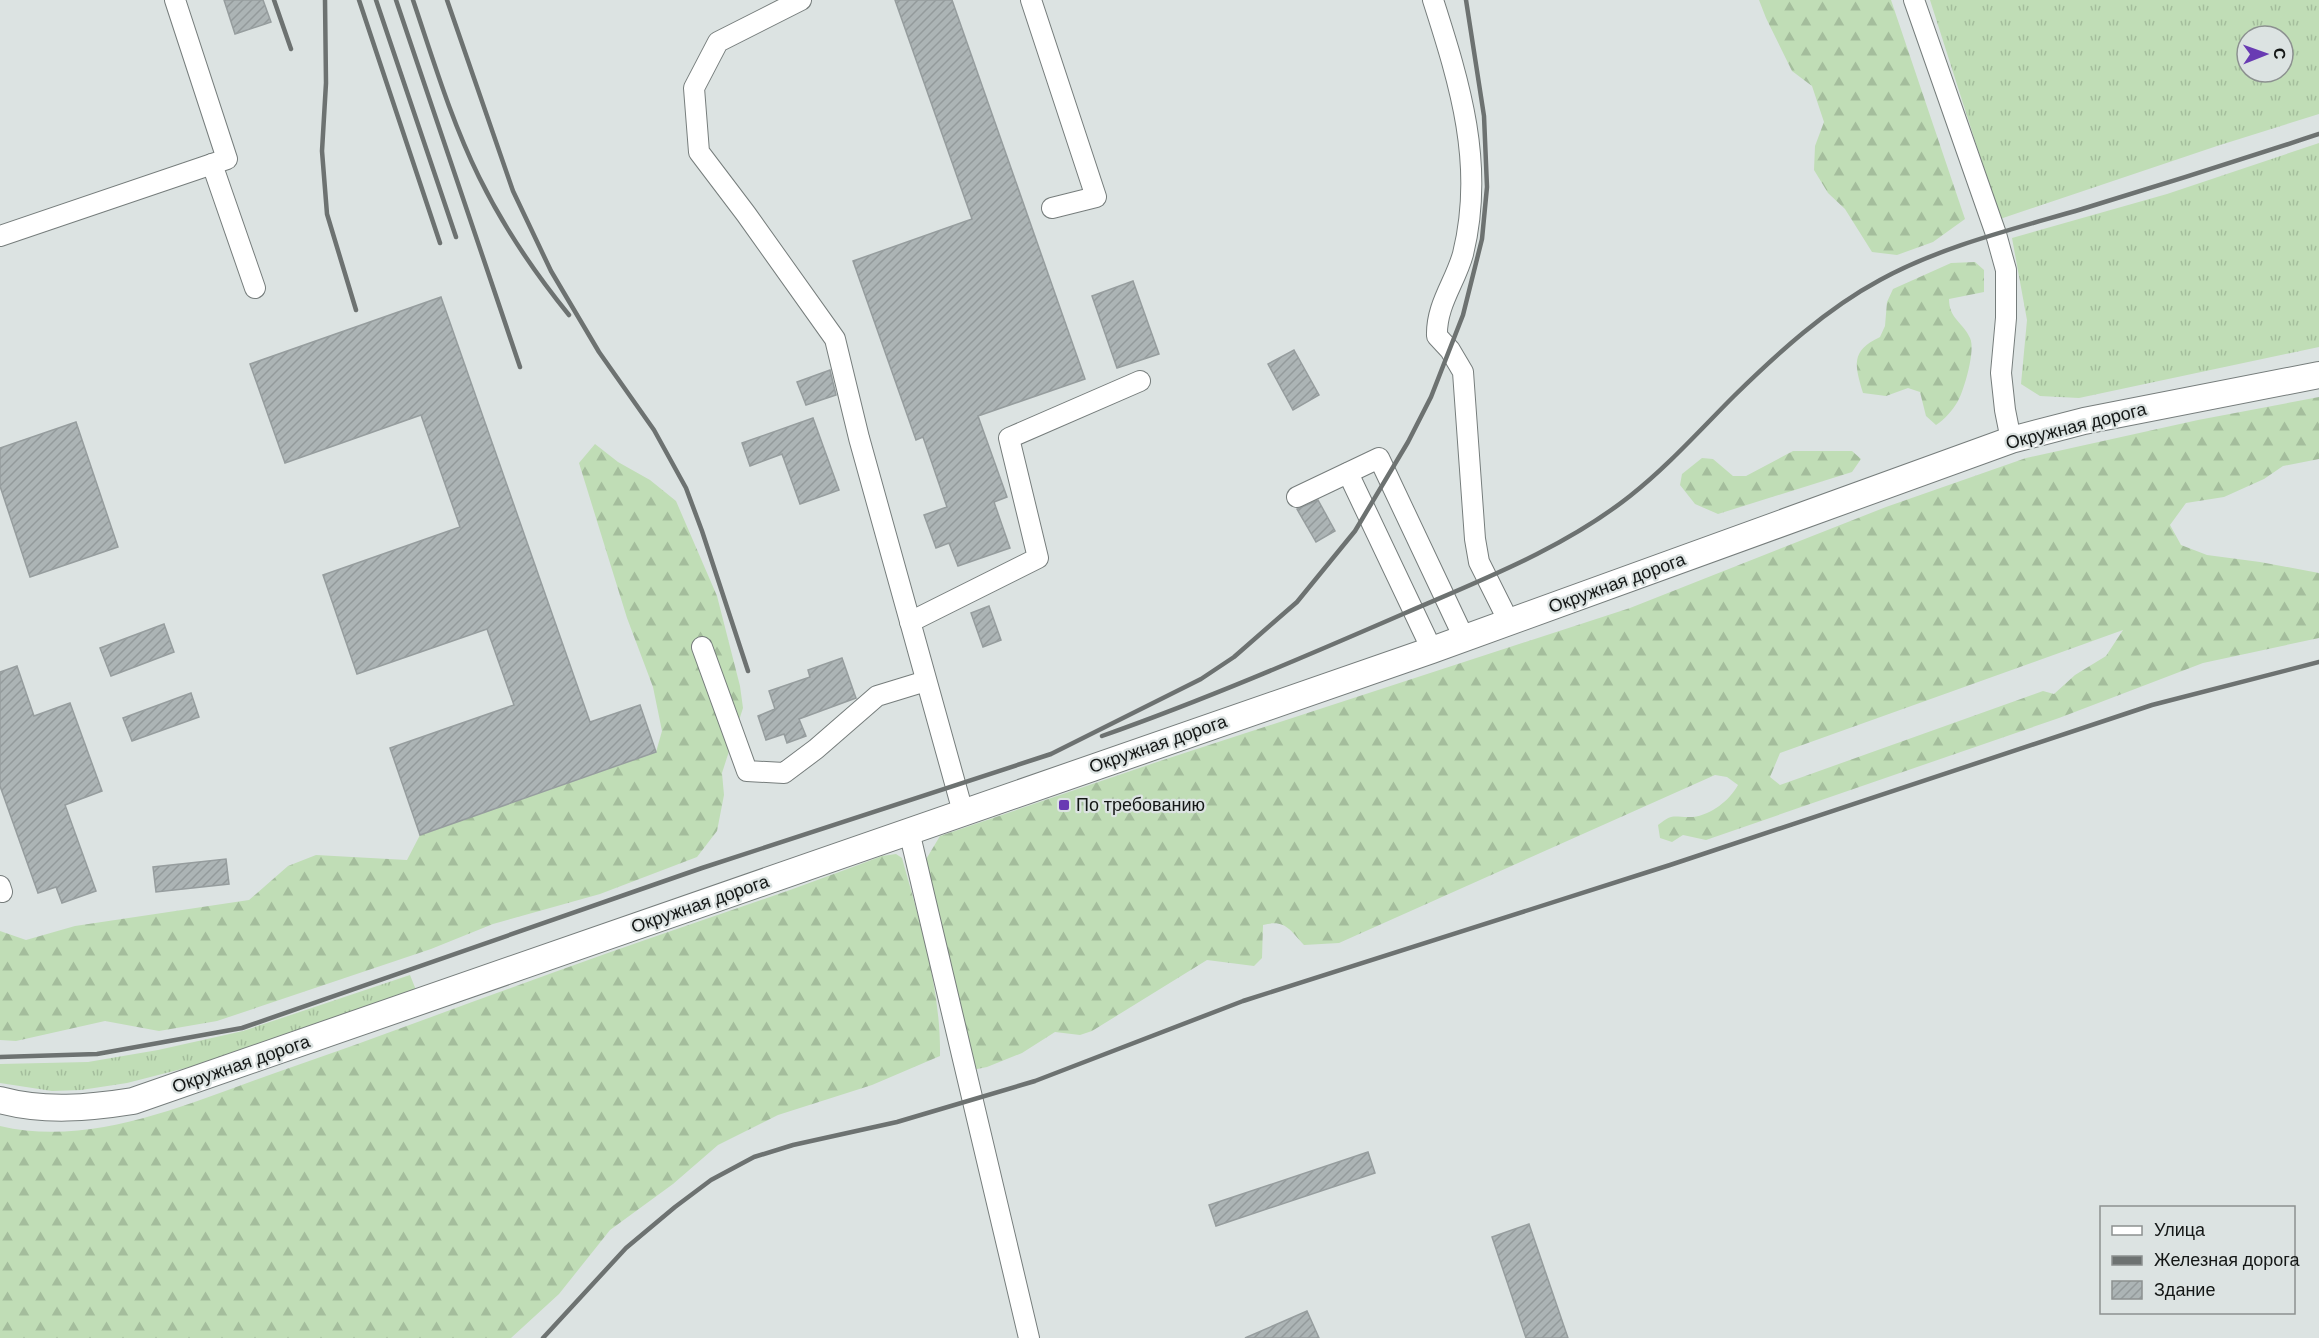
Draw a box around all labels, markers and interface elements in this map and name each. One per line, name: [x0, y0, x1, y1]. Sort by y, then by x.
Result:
north arrow: [2235, 24, 2295, 84]
text: С: [2269, 48, 2290, 60]
street label: Окружная дорога: [2003, 397, 2150, 455]
street label: Окружная дорога: [1545, 547, 1690, 619]
street label: Окружная дорога: [1086, 709, 1231, 779]
place label: По требованию: [1076, 793, 1205, 817]
marker: По требованию: [1057, 798, 1071, 812]
street label: Окружная дорога: [628, 869, 773, 939]
street label: Окружная дорога: [169, 1029, 314, 1099]
legend: [2100, 1206, 2295, 1314]
text: Улица: [2154, 1218, 2206, 1242]
text: Железная дорога: [2154, 1248, 2300, 1272]
text: Здание: [2154, 1278, 2215, 1302]

